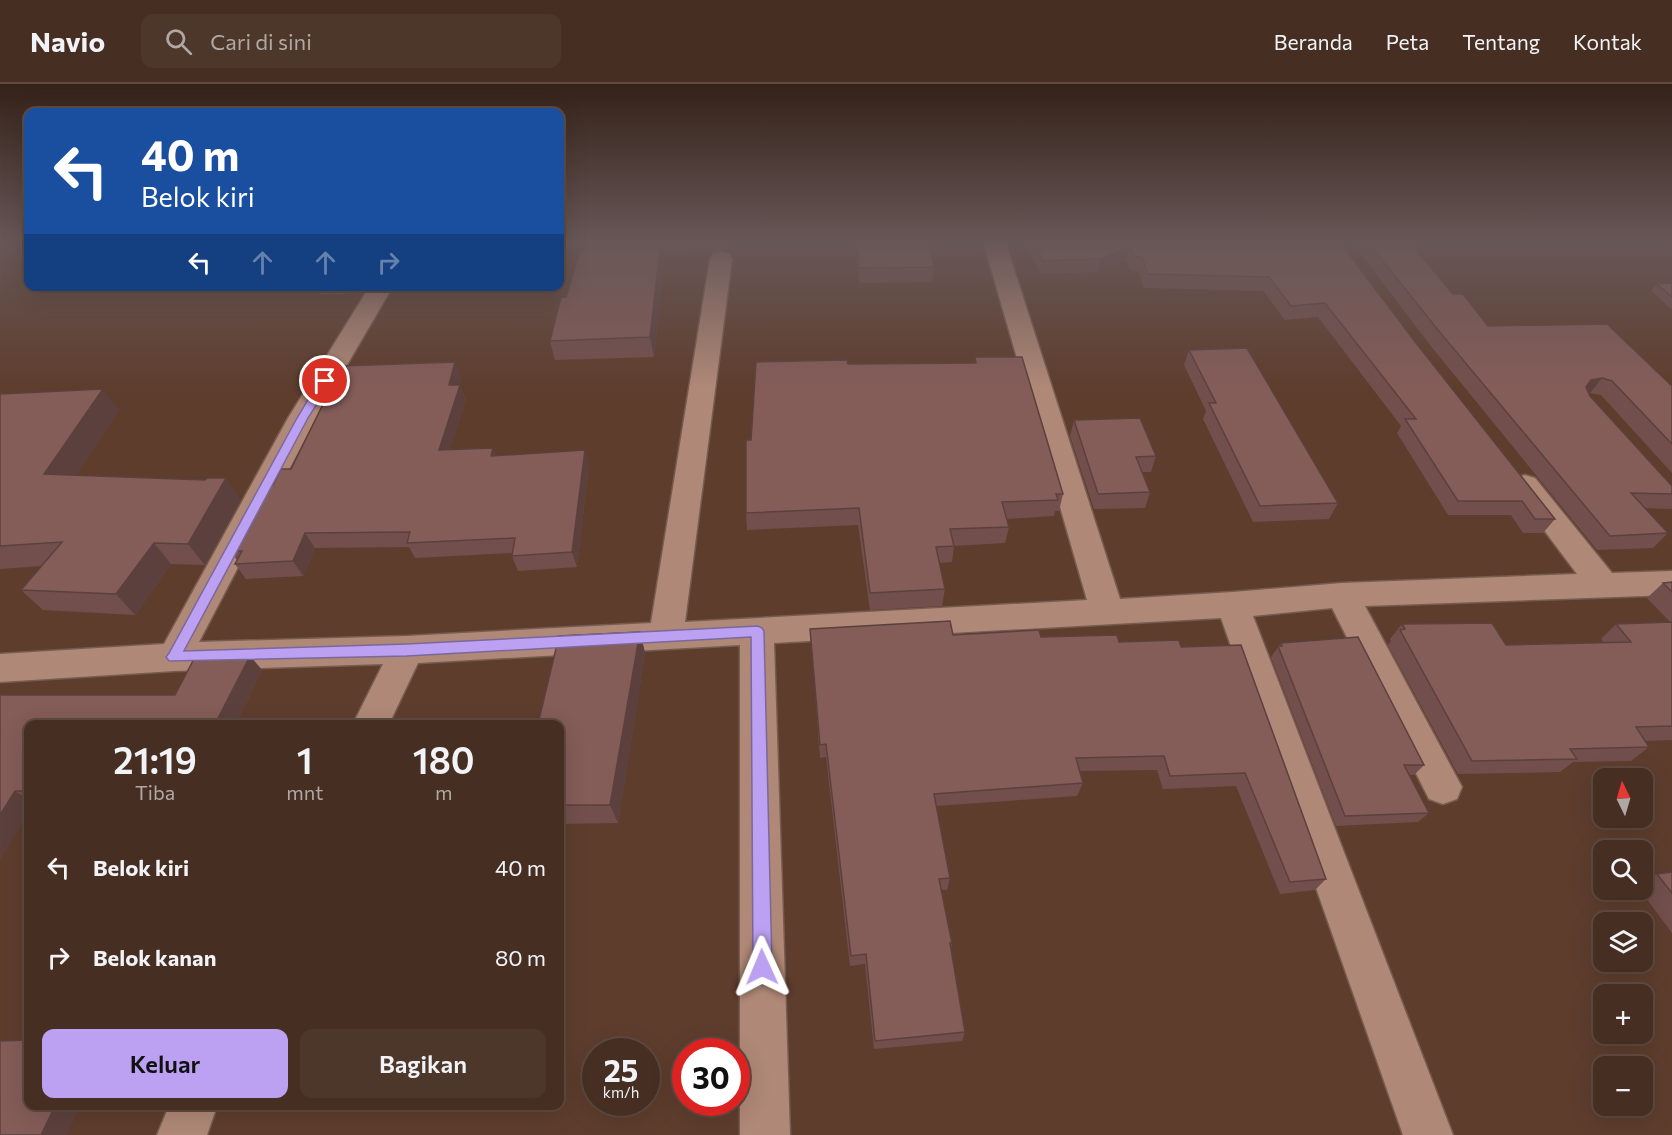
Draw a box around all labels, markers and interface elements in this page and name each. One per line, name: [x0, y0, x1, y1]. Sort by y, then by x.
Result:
search box: [141, 14, 561, 68]
text: Navio: [30, 24, 105, 58]
icon: search: [162, 25, 195, 58]
text: Cari di sini: [210, 28, 312, 55]
text: Beranda: [1274, 29, 1353, 54]
text: Peta: [1386, 29, 1429, 54]
text: Tentang: [1462, 29, 1540, 54]
text: Kontak: [1573, 29, 1642, 54]
text: 40 m: [141, 128, 239, 180]
icon: left: [42, 132, 120, 210]
text: Belok kiri: [141, 180, 255, 213]
icon: left: [183, 246, 216, 279]
icon: ahead: [246, 246, 279, 279]
icon: ahead: [309, 246, 342, 279]
icon: right: [372, 246, 405, 279]
pin: [299, 355, 350, 406]
icon: arrive: [308, 364, 341, 397]
text: 21:19: [113, 737, 197, 781]
text: 1: [297, 737, 313, 781]
text: 180: [413, 737, 475, 781]
north arrow: [1593, 768, 1653, 828]
map controls: [1593, 768, 1653, 1116]
text: Tiba: [135, 780, 175, 804]
text: mnt: [286, 780, 323, 804]
text: m: [435, 780, 452, 804]
button: search: [1593, 840, 1653, 900]
icon: left: [42, 851, 75, 884]
text: Belok kiri: [93, 854, 189, 881]
text: 40 m: [495, 854, 546, 881]
button: layers: [1593, 912, 1653, 972]
position arrow: [730, 935, 794, 999]
icon: right: [42, 941, 75, 974]
text: Belok kanan: [93, 944, 216, 971]
text: 80 m: [495, 944, 546, 971]
button: +: [1593, 984, 1653, 1044]
button: Keluar: [42, 1029, 288, 1098]
button: Bagikan: [300, 1029, 546, 1098]
speed limit sign: 30: [672, 1038, 750, 1116]
text: 25: [604, 1051, 638, 1088]
button: −: [1593, 1056, 1653, 1116]
text: km/h: [603, 1083, 639, 1101]

